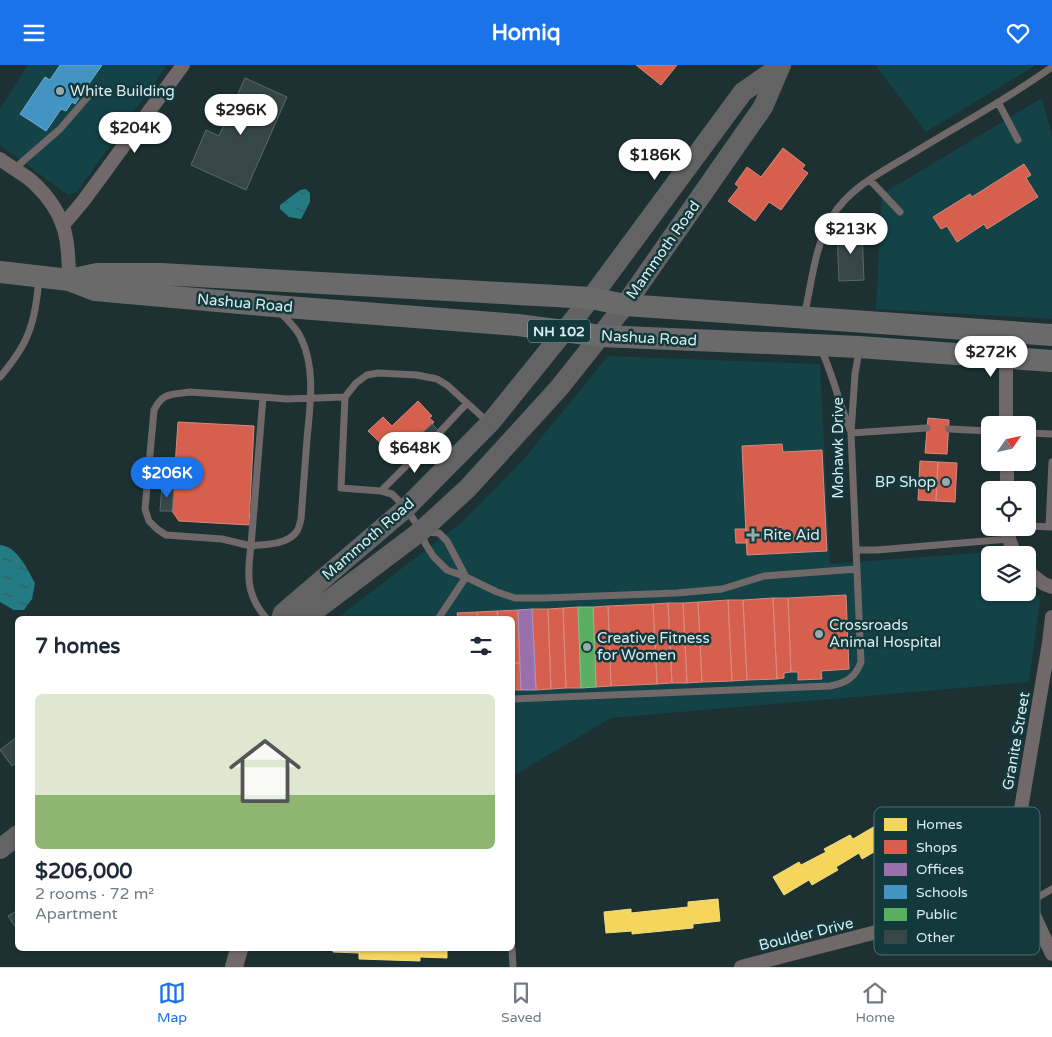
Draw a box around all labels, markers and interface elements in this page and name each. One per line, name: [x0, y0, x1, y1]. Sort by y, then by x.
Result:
icon: menu: [20, 19, 48, 47]
icon: heart: [1004, 19, 1032, 47]
text: Homiq: [491, 20, 561, 46]
place label: White Building: [70, 82, 175, 100]
marker: White Building: [54, 85, 66, 97]
pin: $296K: [206, 93, 276, 136]
text: $296K: [216, 100, 266, 120]
pin: $204K: [100, 111, 170, 154]
text: $204K: [110, 118, 160, 138]
pin: $186K: [620, 139, 690, 181]
text: $186K: [630, 145, 680, 165]
street label: Mammoth Road: [622, 197, 704, 303]
pin: $213K: [816, 213, 886, 255]
text: $213K: [826, 219, 876, 239]
street label: Nashua Road: [196, 290, 294, 316]
road number: NH 102: [528, 320, 590, 343]
street label: Nashua Road: [601, 327, 697, 349]
pin: $272K: [956, 335, 1026, 378]
text: $272K: [966, 342, 1016, 362]
street label: Mohawk Drive: [829, 397, 847, 499]
north arrow: [981, 416, 1036, 471]
map controls: [981, 416, 1036, 601]
pin: $648K: [380, 431, 450, 474]
text: $648K: [390, 438, 440, 458]
pin: $206K: [132, 457, 202, 499]
text: $206K: [142, 463, 192, 483]
place label: BP Shop: [875, 473, 936, 491]
marker: BP Shop: [940, 476, 952, 488]
button: locate: [981, 481, 1036, 536]
street label: Mammoth Road: [318, 494, 418, 584]
place label: Rite Aid: [763, 526, 820, 544]
marker: Rite Aid: [747, 529, 759, 541]
button: layers: [981, 546, 1036, 601]
place label: Crossroads Animal Hospital: [829, 616, 941, 651]
marker: Crossroads Animal Hospital: [813, 628, 825, 640]
place label: Creative Fitness for Women: [597, 629, 710, 664]
icon: filters: [467, 632, 495, 660]
text: 7 homes: [35, 634, 120, 659]
marker: Creative Fitness for Women: [581, 641, 593, 653]
street label: Granite Street: [999, 690, 1034, 791]
icon: home: [220, 726, 310, 816]
legend: [874, 807, 1040, 955]
text: Homes: [916, 816, 963, 833]
text: Shops: [916, 839, 957, 856]
text: $206,000: [35, 859, 133, 884]
text: Offices: [916, 861, 964, 878]
text: 2 rooms · 72 m²: [35, 884, 154, 904]
text: Schools: [916, 884, 968, 901]
text: Apartment: [35, 904, 118, 924]
text: Public: [916, 906, 957, 923]
street label: Boulder Drive: [757, 914, 855, 954]
text: Other: [916, 929, 955, 946]
tab: Map: [157, 979, 187, 1026]
tab: Saved: [501, 979, 542, 1026]
tab: Home: [855, 979, 895, 1026]

